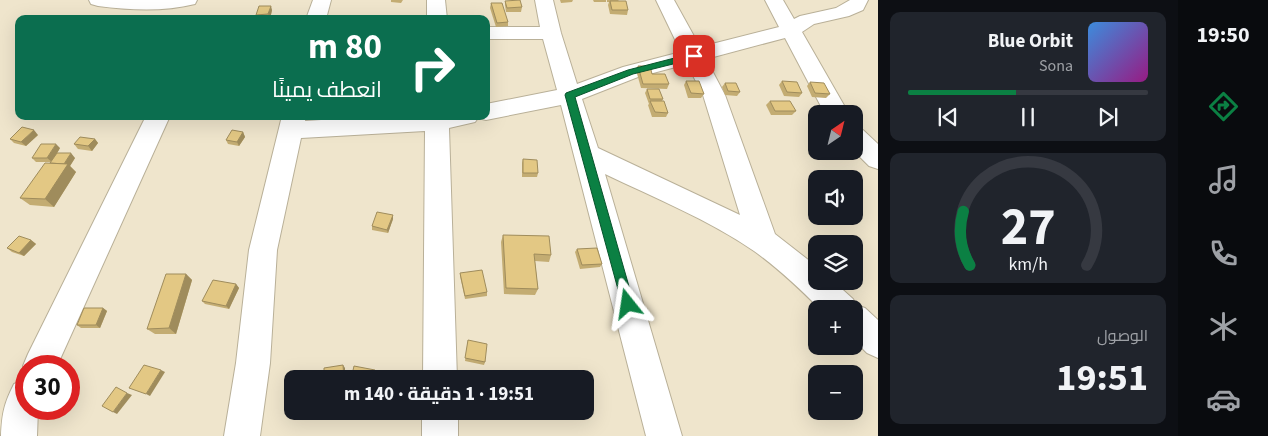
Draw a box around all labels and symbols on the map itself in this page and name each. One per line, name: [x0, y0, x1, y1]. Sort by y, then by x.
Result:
pin: [673, 35, 715, 77]
north arrow: [808, 105, 862, 160]
position arrow: [601, 277, 653, 329]
speed limit sign: 30: [15, 355, 80, 420]

